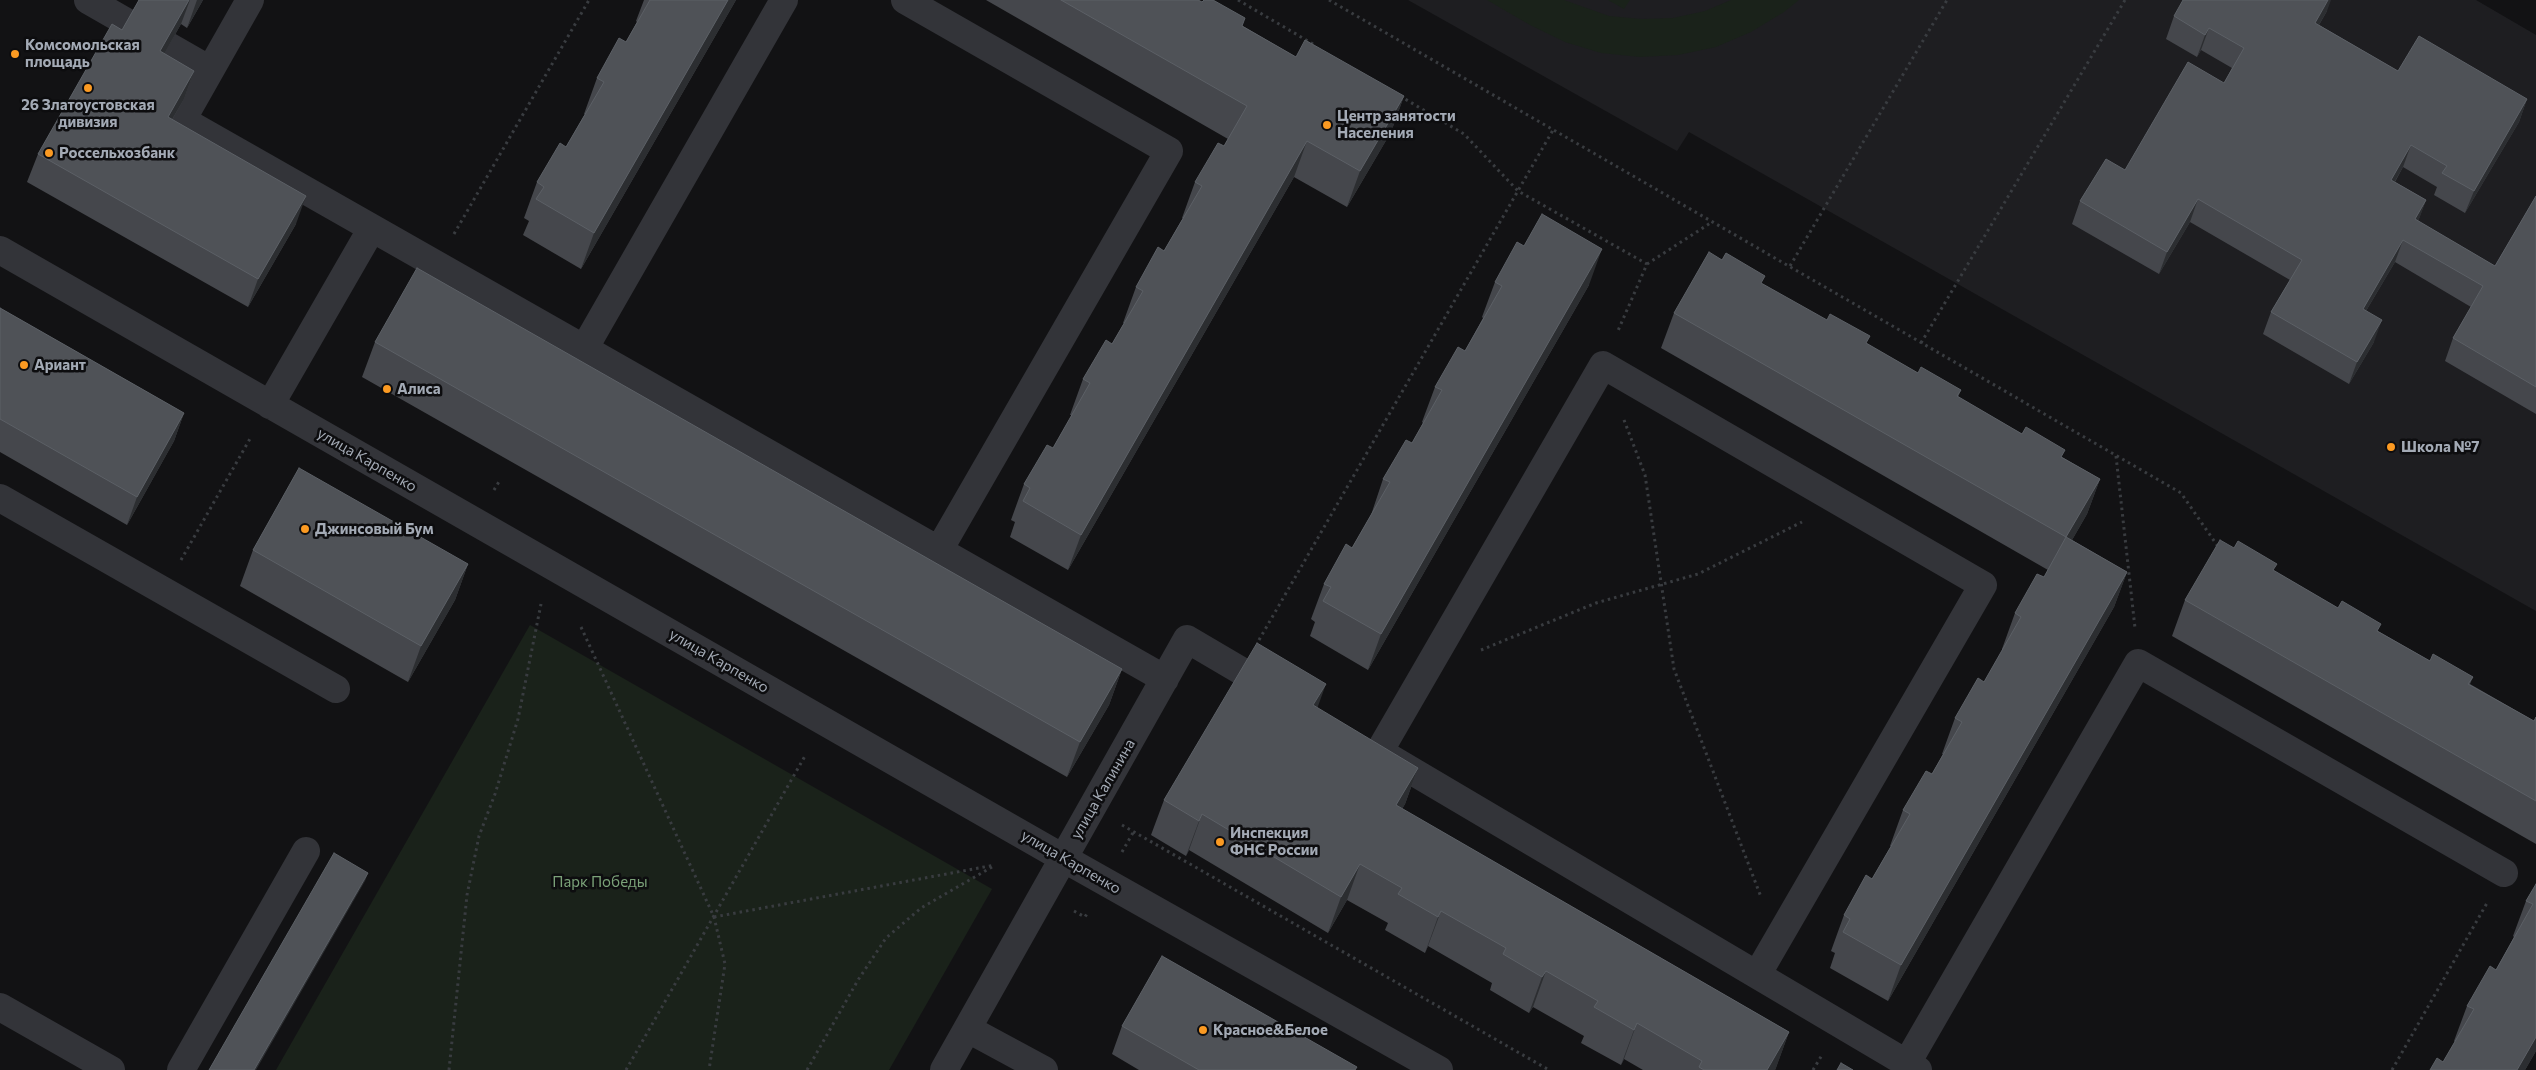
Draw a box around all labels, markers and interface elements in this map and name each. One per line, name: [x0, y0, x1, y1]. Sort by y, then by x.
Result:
place label: Комсомольская площадь: [25, 36, 140, 71]
marker: Комсомольская площадь: [9, 48, 21, 60]
marker: 26 Златоустовская дивизия: [82, 82, 94, 94]
place label: 26 Златоустовская дивизия: [21, 96, 155, 131]
place label: Центр занятости Населения: [1337, 107, 1456, 142]
marker: Центр занятости Населения: [1321, 119, 1333, 131]
place label: Россельхозбанк: [59, 144, 175, 162]
marker: Россельхозбанк: [43, 147, 55, 159]
place label: Ариант: [34, 356, 86, 374]
marker: Ариант: [18, 359, 30, 371]
place label: Алиса: [397, 380, 441, 398]
marker: Алиса: [381, 383, 393, 395]
street label: улица Карпенко: [314, 424, 420, 496]
place label: Школа №7: [2401, 438, 2480, 456]
marker: Школа №7: [2385, 441, 2397, 453]
place label: Джинсовый Бум: [315, 520, 434, 538]
marker: Джинсовый Бум: [299, 523, 311, 535]
street label: улица Карпенко: [666, 625, 772, 697]
street label: улица Калинина: [1067, 736, 1139, 842]
place label: Инспекция ФНС России: [1230, 824, 1318, 859]
street label: улица Карпенко: [1018, 826, 1124, 898]
marker: Инспекция ФНС России: [1214, 836, 1226, 848]
park label: Парк Победы: [552, 873, 648, 891]
place label: Красное&Белое: [1213, 1021, 1328, 1039]
marker: Красное&Белое: [1197, 1024, 1209, 1036]

